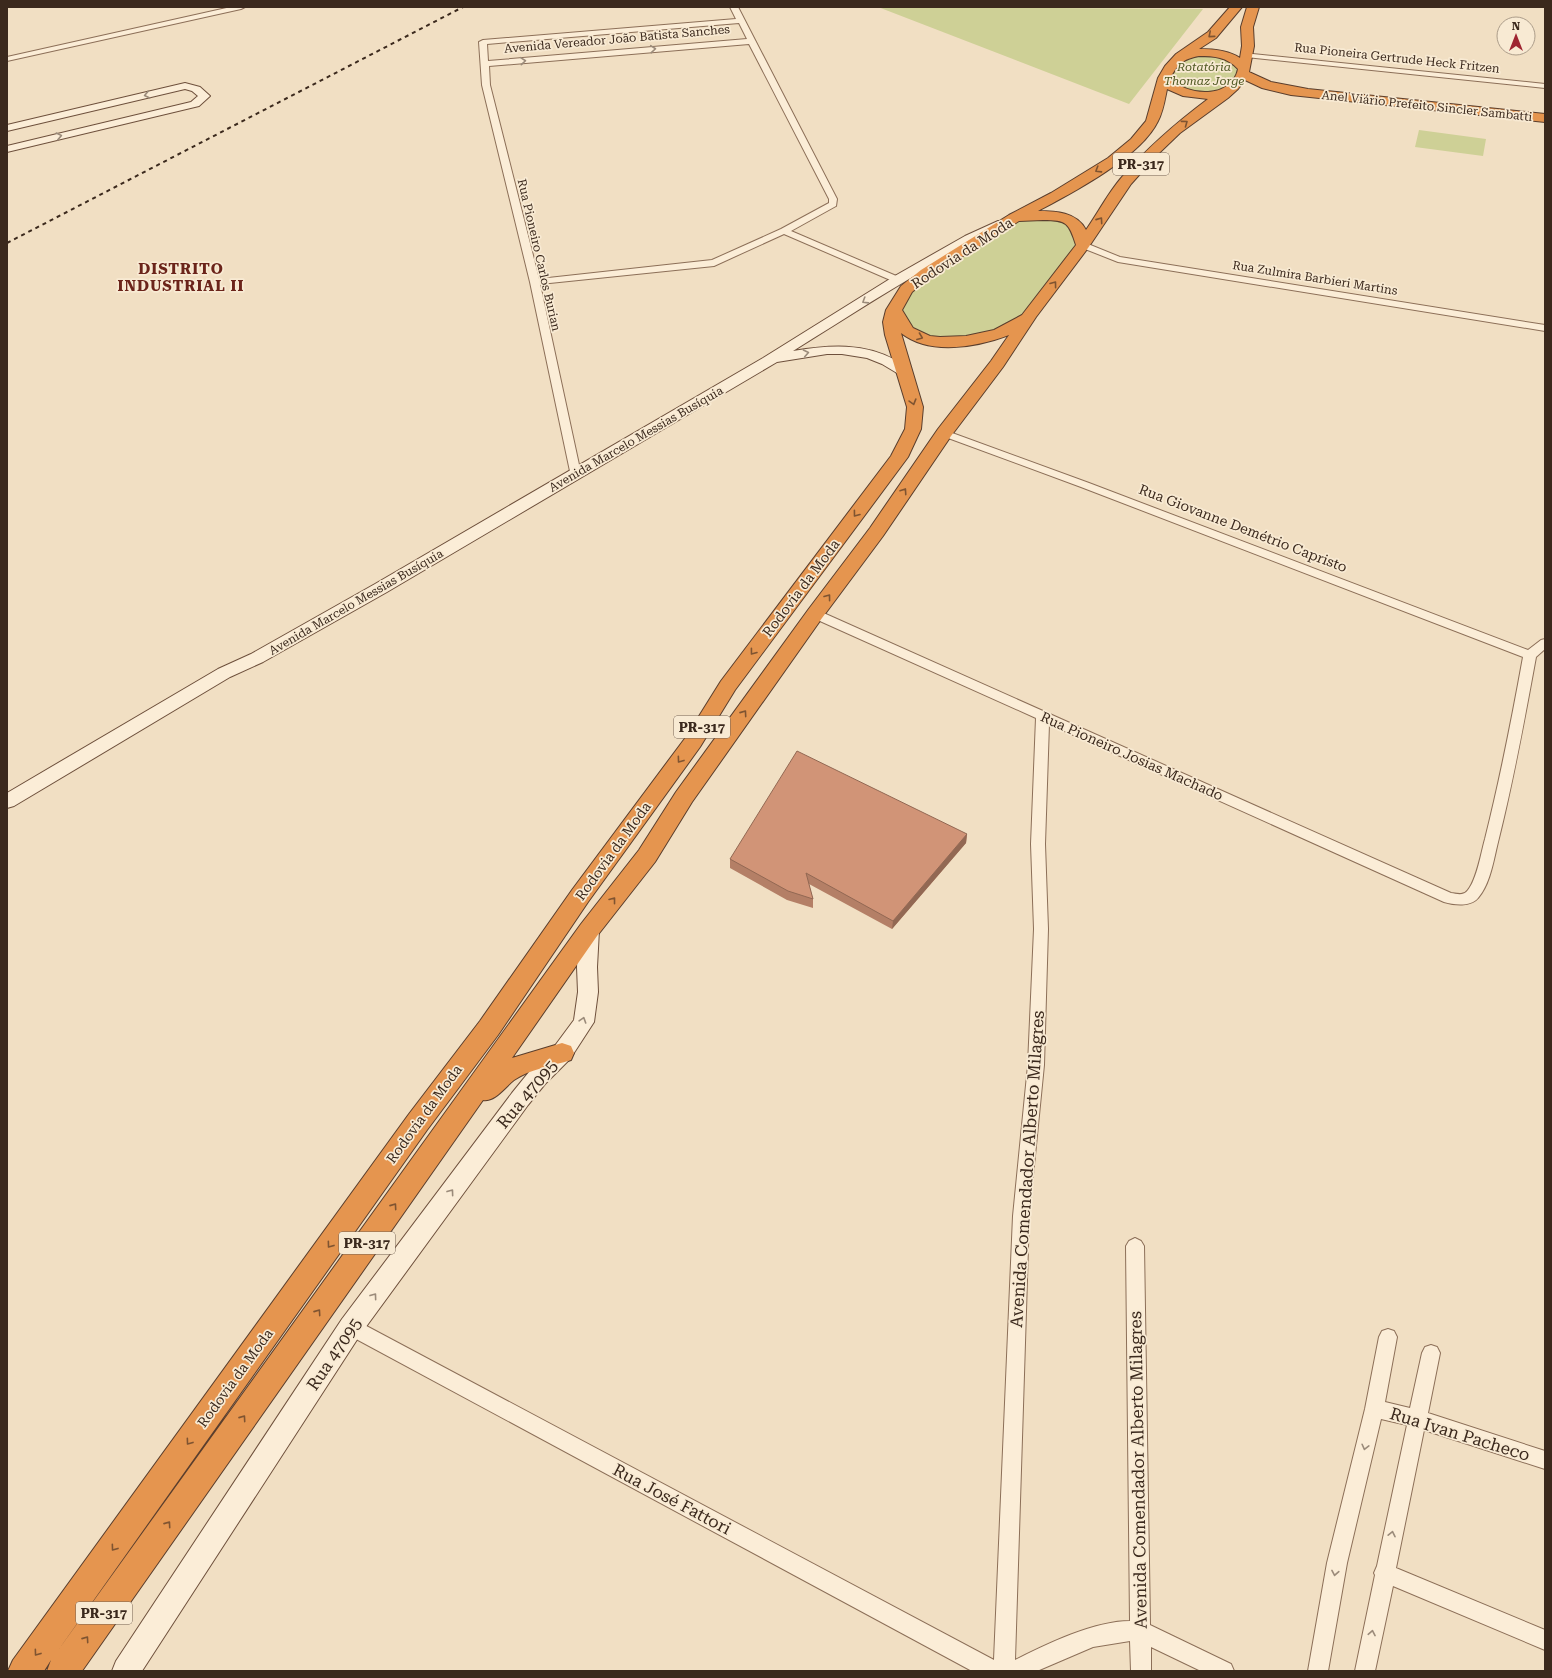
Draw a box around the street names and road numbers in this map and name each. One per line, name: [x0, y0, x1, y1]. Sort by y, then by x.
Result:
street label: Avenida Vereador João Batista Sanches: [503, 22, 731, 56]
street label: Rua Pioneira Gertrude Heck Fritzen: [1294, 40, 1501, 76]
street label: Anel Viário Prefeito Sincler Sambatti: [1321, 88, 1533, 124]
road number: PR-317: [1113, 153, 1169, 175]
street label: Rua Pioneiro Carlos Burian: [515, 178, 563, 333]
street label: Rodovia da Moda: [908, 214, 1016, 292]
street label: Rua Zulmira Barbieri Martins: [1231, 258, 1399, 298]
street label: Avenida Marcelo Messias Busíquia: [546, 383, 726, 495]
street label: Rua Giovanne Demétrio Capristo: [1137, 481, 1349, 575]
street label: Rodovia da Moda: [759, 536, 843, 640]
street label: Avenida Marcelo Messias Busíquia: [266, 546, 446, 658]
street label: Rua Pioneiro Josias Machado: [1038, 708, 1226, 804]
road number: PR-317: [674, 716, 730, 738]
street label: Rodovia da Moda: [572, 798, 654, 903]
street label: Avenida Comendador Alberto Milagres: [1006, 1010, 1048, 1328]
street label: Rua 47095: [493, 1056, 561, 1132]
street label: Rodovia da Moda: [383, 1061, 465, 1166]
road number: PR-317: [339, 1232, 395, 1254]
street label: Avenida Comendador Alberto Milagres: [1125, 1311, 1151, 1629]
street label: Rua 47095: [302, 1314, 366, 1394]
street label: Rodovia da Moda: [194, 1325, 276, 1430]
street label: Rua Ivan Pacheco: [1388, 1403, 1532, 1465]
street label: Rua José Fattori: [609, 1459, 735, 1539]
road number: PR-317: [76, 1602, 132, 1624]

